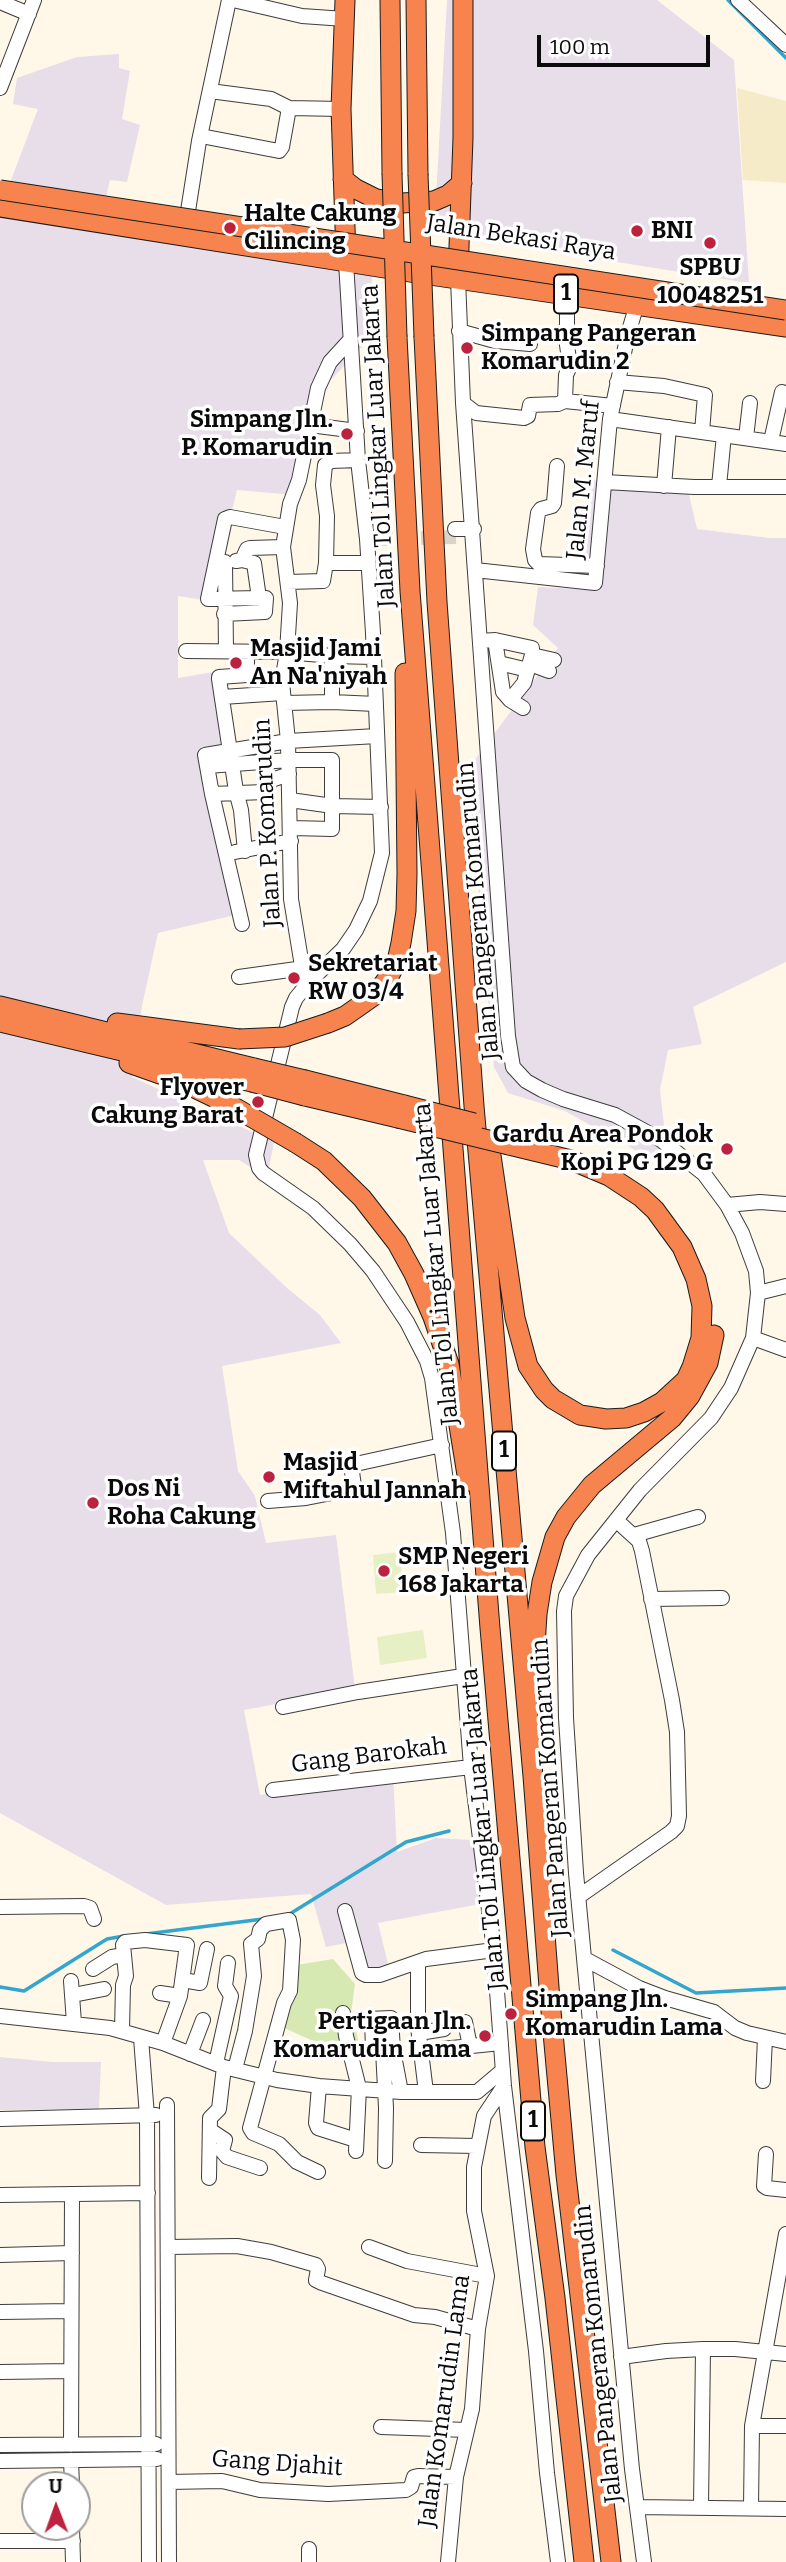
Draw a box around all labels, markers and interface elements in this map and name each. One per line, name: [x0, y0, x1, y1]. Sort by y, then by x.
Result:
scale bar: [541, 21, 714, 65]
text: 100 m: [550, 34, 610, 60]
place label: Halte Cakung Cilincing: [244, 200, 397, 256]
street label: Jalan Bekasi Raya: [424, 209, 618, 267]
place label: BNI: [651, 217, 693, 245]
marker: Halte Cakung Cilincing: [222, 220, 238, 236]
marker: BNI: [629, 223, 645, 239]
marker: SPBU 10048251: [702, 235, 718, 251]
place label: SPBU 10048251: [657, 254, 763, 310]
road number: 1: [554, 274, 578, 314]
street label: Jalan Tol Lingkar Luar Jakarta: [356, 284, 402, 608]
place label: Simpang Pangeran Komarudin 2: [481, 320, 696, 376]
marker: Simpang Pangeran Komarudin 2: [459, 340, 475, 356]
street label: Jalan M. Maruf: [561, 399, 607, 561]
place label: Simpang Jln. P. Komarudin: [181, 406, 333, 462]
marker: Simpang Jln. P. Komarudin: [339, 426, 355, 442]
place label: Masjid Jami An Na'niyah: [250, 635, 387, 691]
marker: Masjid Jami An Na'niyah: [228, 655, 244, 671]
street label: Jalan P. Komarudin: [248, 718, 288, 928]
street label: Jalan Pangeran Komarudin: [452, 761, 506, 1061]
place label: Sekretariat RW 03/4: [308, 950, 438, 1006]
marker: Sekretariat RW 03/4: [286, 970, 302, 986]
place label: Flyover Cakung Barat: [91, 1074, 244, 1130]
marker: Flyover Cakung Barat: [250, 1094, 266, 1110]
street label: Jalan Tol Lingkar Luar Jakarta: [409, 1102, 465, 1426]
place label: Gardu Area Pondok Kopi PG 129 G: [493, 1121, 713, 1177]
marker: Gardu Area Pondok Kopi PG 129 G: [719, 1141, 735, 1157]
road number: 1: [492, 1432, 516, 1470]
place label: Masjid Miftahul Jannah: [283, 1449, 466, 1505]
marker: Masjid Miftahul Jannah: [261, 1469, 277, 1485]
place label: Dos Ni Roha Cakung: [107, 1475, 256, 1531]
marker: Dos Ni Roha Cakung: [85, 1495, 101, 1511]
place label: SMP Negeri 168 Jakarta: [398, 1543, 529, 1599]
marker: SMP Negeri 168 Jakarta: [376, 1563, 392, 1579]
street label: Jalan Pangeran Komarudin: [526, 1638, 576, 1938]
street label: Jalan Tol Lingkar Luar Jakarta: [456, 1667, 512, 1991]
street label: Gang Barokah: [289, 1732, 449, 1780]
place label: Simpang Jln. Komarudin Lama: [525, 1986, 723, 2042]
marker: Simpang Jln. Komarudin Lama: [503, 2006, 519, 2022]
place label: Pertigaan Jln. Komarudin Lama: [273, 2008, 471, 2064]
marker: Pertigaan Jln. Komarudin Lama: [477, 2028, 493, 2044]
road number: 1: [521, 2102, 545, 2140]
street label: Jalan Pangeran Komarudin: [569, 2204, 629, 2504]
street label: Jalan Komarudin Lama: [413, 2273, 477, 2529]
street label: Gang Djahit: [210, 2445, 344, 2483]
north arrow: [21, 2471, 91, 2541]
text: U: [48, 2475, 63, 2498]

